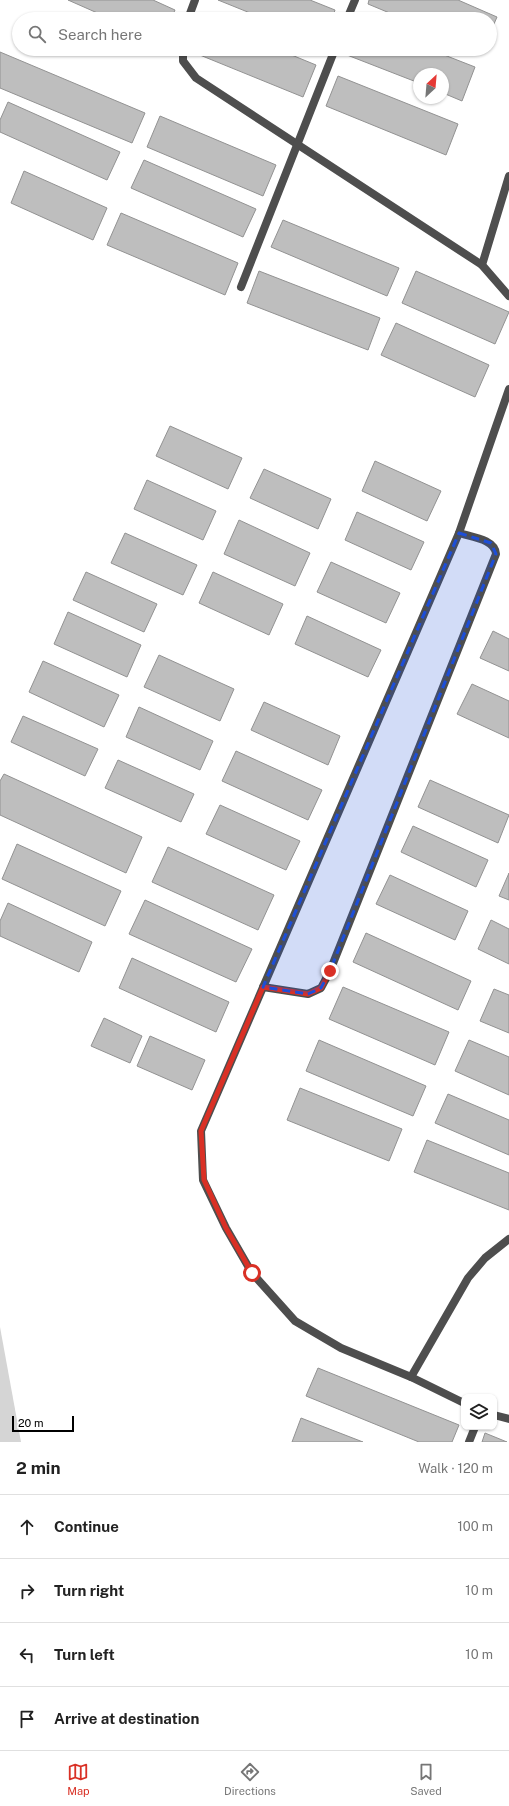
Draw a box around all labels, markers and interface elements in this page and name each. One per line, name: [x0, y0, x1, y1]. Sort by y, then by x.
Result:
search box: [12, 12, 497, 56]
icon: search: [26, 23, 48, 45]
text: Search here: [58, 26, 142, 43]
north arrow: [413, 68, 449, 104]
route end: [321, 962, 339, 980]
route start: [243, 1264, 261, 1282]
map controls: [461, 1394, 497, 1430]
button: layers: [461, 1394, 497, 1430]
scale bar: [12, 1414, 74, 1433]
text: 20 m: [18, 1417, 43, 1429]
text: 2 min: [16, 1458, 61, 1478]
text: Walk · 120 m: [418, 1461, 493, 1476]
icon: ahead: [16, 1516, 38, 1538]
text: Continue: [54, 1518, 119, 1535]
text: 100 m: [457, 1519, 493, 1534]
icon: right: [16, 1580, 38, 1602]
text: Turn right: [54, 1582, 124, 1599]
text: 10 m: [465, 1583, 493, 1598]
icon: left: [16, 1644, 38, 1666]
text: Turn left: [54, 1646, 115, 1663]
text: 10 m: [465, 1647, 493, 1662]
icon: arrive: [16, 1708, 38, 1730]
text: Arrive at destination: [54, 1710, 199, 1727]
tab: Map: [67, 1761, 90, 1797]
tab: Directions: [224, 1761, 276, 1797]
tab: Saved: [410, 1761, 442, 1797]

